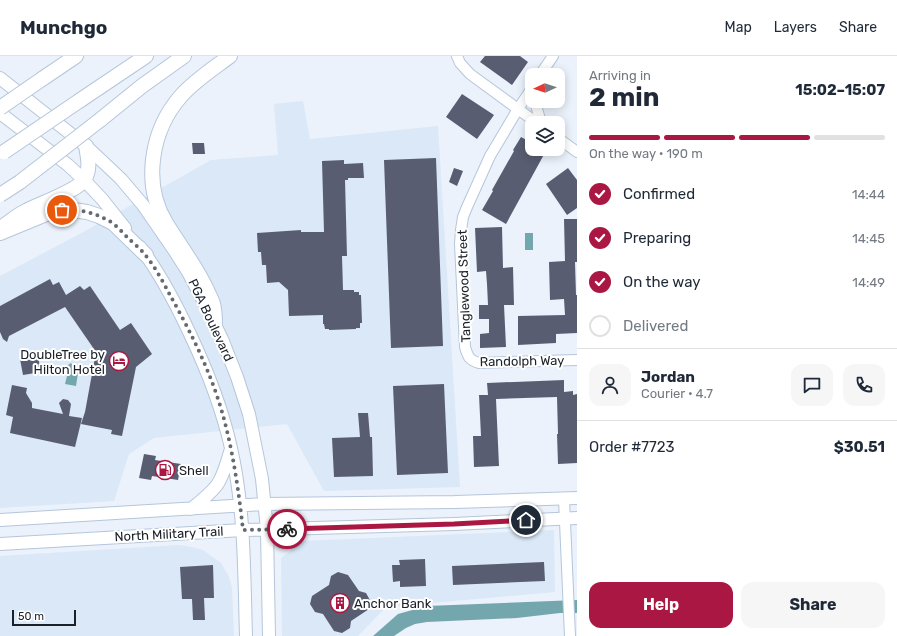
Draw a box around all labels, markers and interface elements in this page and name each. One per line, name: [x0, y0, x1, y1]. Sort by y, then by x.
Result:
text: Munchgo: [20, 16, 107, 39]
text: Map: [725, 19, 752, 36]
text: Layers: [774, 19, 817, 36]
text: Share: [839, 19, 877, 36]
north arrow: [525, 68, 565, 108]
map controls: [525, 68, 565, 156]
text: Arriving in: [589, 68, 651, 83]
text: 15:02–15:07: [795, 81, 885, 99]
text: 2 min: [589, 82, 659, 113]
button: layers: [525, 116, 565, 156]
text: On the way · 190 m: [589, 146, 703, 161]
icon: check: [589, 183, 611, 205]
text: Confirmed: [623, 185, 695, 203]
text: 14:44: [852, 187, 885, 202]
pin: [45, 193, 79, 227]
icon: bag: [51, 199, 73, 221]
icon: check: [589, 227, 611, 249]
street label: Tanglewood Street: [455, 229, 474, 343]
text: Preparing: [623, 229, 691, 247]
text: 14:45: [852, 231, 885, 246]
icon: check: [589, 271, 611, 293]
text: On the way: [623, 273, 701, 291]
text: 14:49: [852, 275, 885, 290]
street label: PGA Boulevard: [185, 276, 237, 364]
text: Delivered: [623, 317, 688, 335]
place label: DoubleTree by Hilton Hotel: [20, 347, 105, 377]
hotel icon: DoubleTree by Hilton Hotel: [108, 350, 130, 372]
street label: Randolph Way: [479, 353, 565, 369]
button: person: [589, 364, 631, 406]
button: chat: [791, 364, 833, 406]
button: phone: [843, 364, 885, 406]
text: Jordan: [641, 368, 695, 386]
text: Courier · 4.7: [641, 386, 713, 401]
text: Order #7723: [589, 438, 675, 456]
text: $30.51: [834, 438, 885, 456]
fuel station icon: Shell: [154, 459, 176, 481]
place label: Shell: [179, 463, 209, 478]
pin: [509, 503, 543, 537]
courier: [267, 509, 307, 549]
icon: home: [515, 509, 537, 531]
icon: bike: [276, 518, 298, 540]
street label: North Military Trail: [114, 524, 224, 544]
button: Help: [589, 582, 733, 628]
button: Share: [741, 582, 885, 628]
building icon: Anchor Bank: [329, 592, 351, 614]
place label: Anchor Bank: [354, 596, 432, 611]
scale bar: [12, 608, 76, 627]
text: 50 m: [18, 610, 44, 623]

